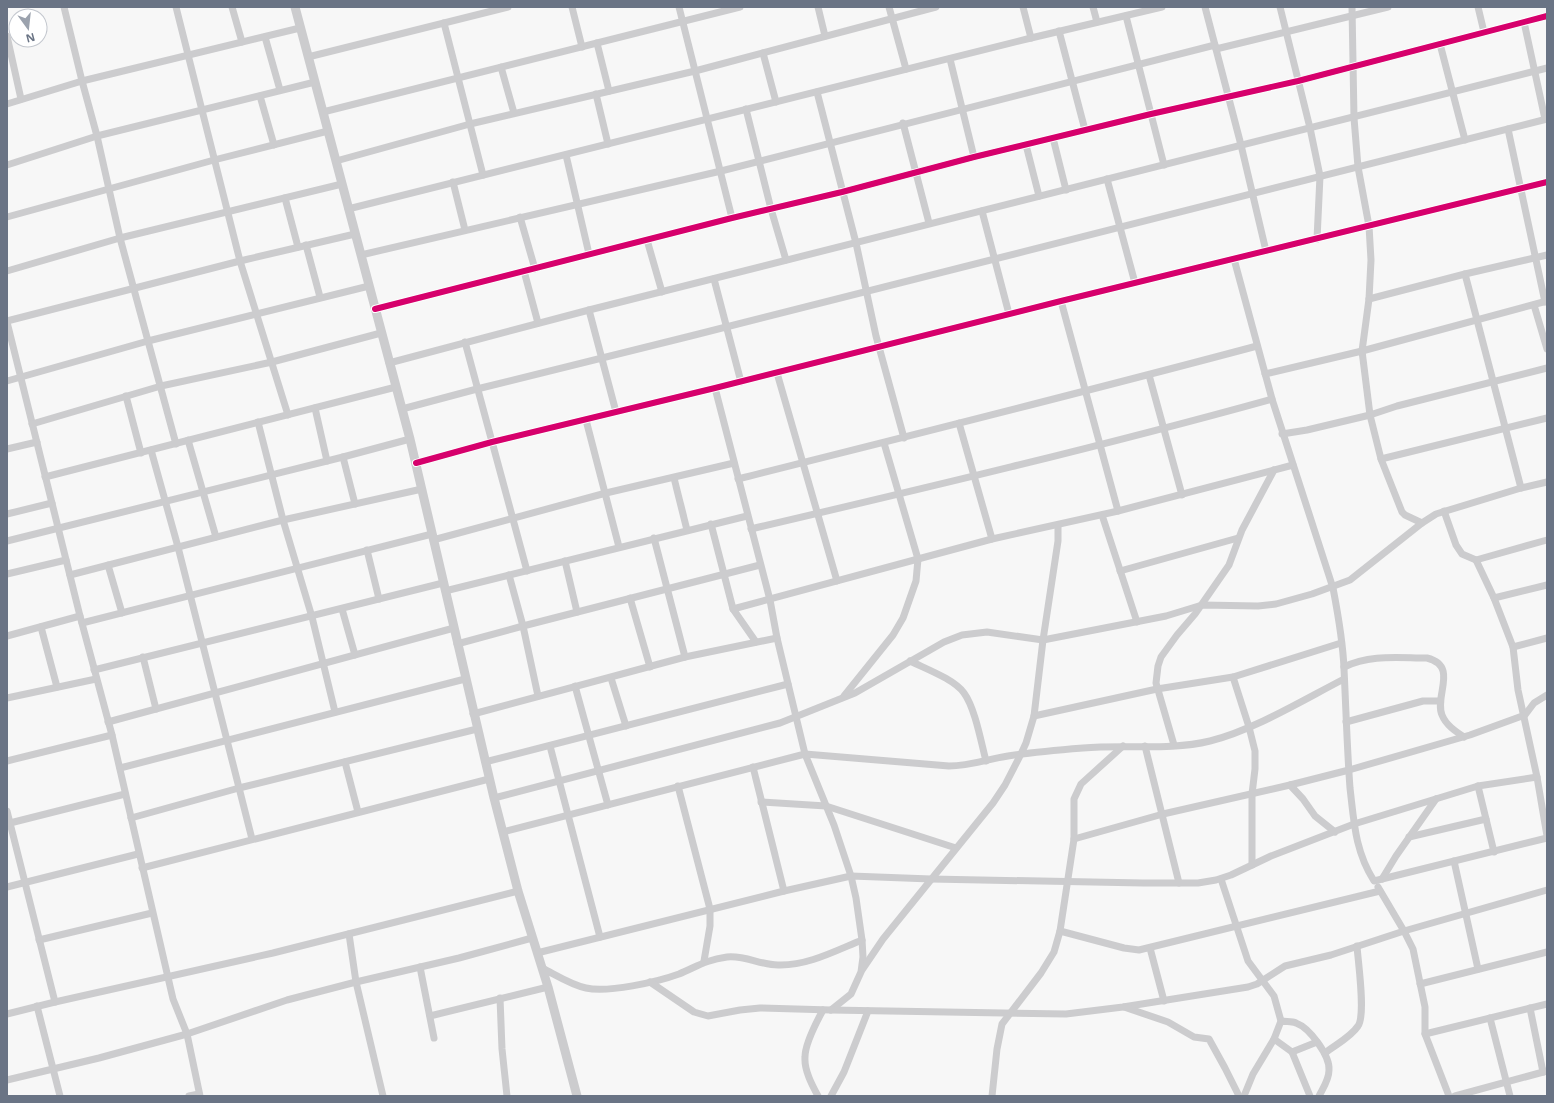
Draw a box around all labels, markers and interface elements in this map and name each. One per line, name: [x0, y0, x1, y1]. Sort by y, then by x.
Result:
north arrow: [8, 8, 48, 48]
text: N: [24, 30, 37, 47]

